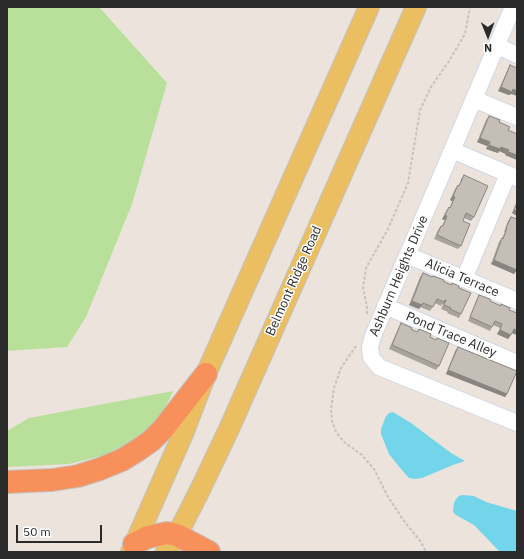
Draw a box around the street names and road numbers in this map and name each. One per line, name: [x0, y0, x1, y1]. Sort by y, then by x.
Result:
street label: Ashburn Heights Drive: [366, 213, 432, 339]
street label: Belmont Ridge Road: [263, 224, 325, 338]
street label: Alicia Terrace: [423, 255, 501, 301]
street label: Pond Trace Alley: [403, 309, 499, 361]

